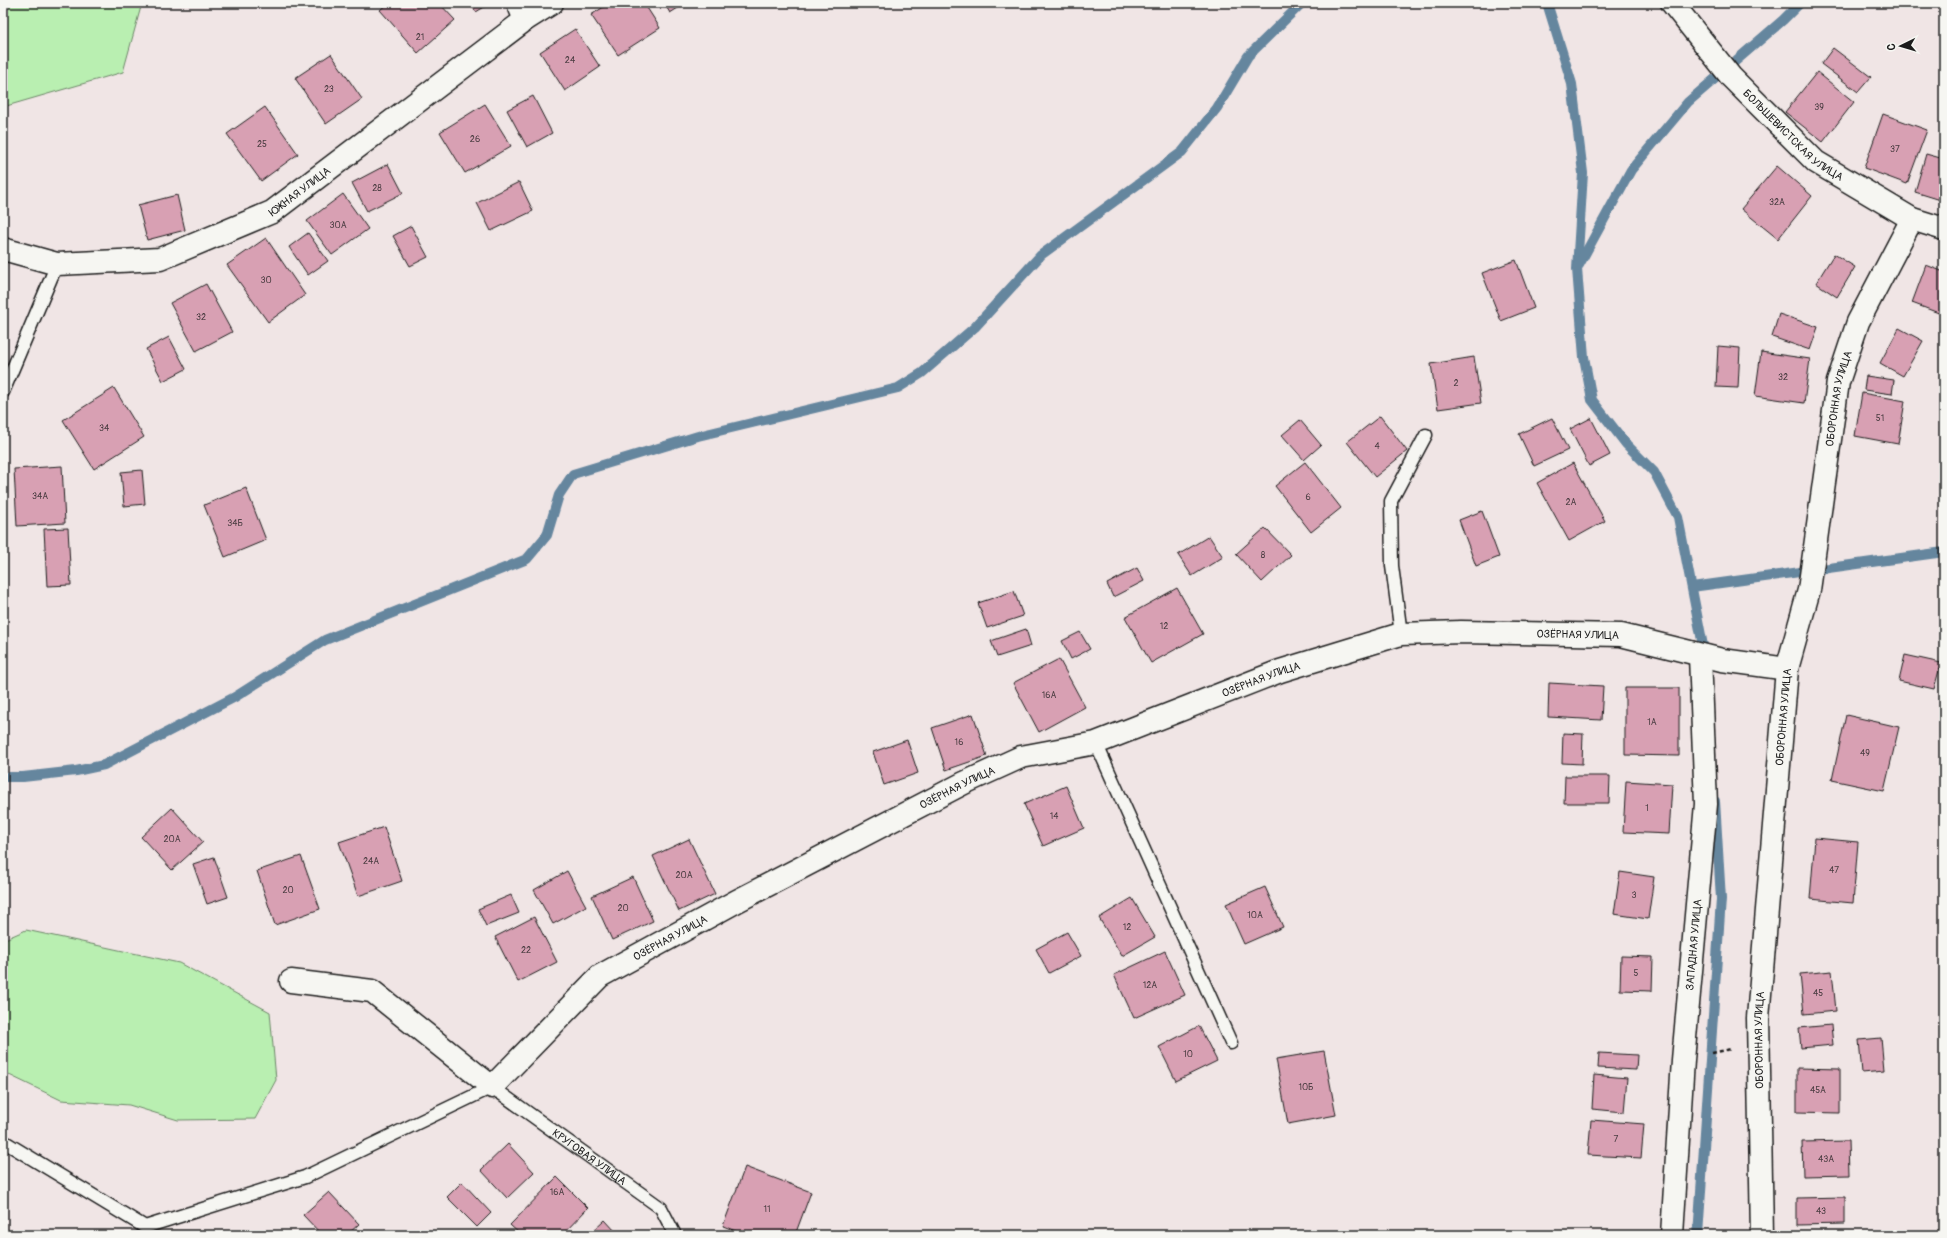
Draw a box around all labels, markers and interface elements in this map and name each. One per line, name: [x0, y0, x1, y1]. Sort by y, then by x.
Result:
north arrow: [1881, 26, 1921, 66]
house number: 21: [416, 32, 424, 43]
text: С: [1885, 43, 1898, 51]
house number: 24: [565, 55, 576, 66]
house number: 23: [324, 84, 334, 95]
street label: БОЛЬШЕВИСТСКАЯ УЛИЦА: [1740, 86, 1846, 183]
house number: 39: [1814, 102, 1824, 113]
house number: 26: [470, 134, 480, 145]
house number: 25: [257, 139, 267, 150]
house number: 37: [1890, 144, 1900, 155]
street label: ЮЖНАЯ УЛИЦА: [266, 164, 333, 219]
house number: 28: [372, 183, 382, 194]
house number: 32А: [1769, 197, 1785, 208]
house number: 30А: [329, 220, 347, 231]
house number: 30: [260, 275, 272, 286]
house number: 32: [196, 312, 206, 323]
street label: ОБОРОННАЯ УЛИЦА: [1823, 349, 1854, 447]
house number: 32: [1778, 372, 1788, 383]
house number: 2: [1453, 378, 1459, 389]
house number: 51: [1876, 413, 1884, 424]
house number: 34: [99, 423, 110, 434]
house number: 4: [1374, 441, 1380, 452]
house number: 34А: [32, 491, 48, 502]
house number: 6: [1305, 492, 1311, 503]
house number: 2А: [1566, 497, 1577, 508]
house number: 34Б: [227, 518, 243, 529]
house number: 8: [1261, 550, 1266, 561]
house number: 12: [1160, 621, 1168, 632]
street label: ОЗЁРНАЯ УЛИЦА: [1536, 627, 1619, 641]
street label: ОЗЁРНАЯ УЛИЦА: [1220, 659, 1302, 700]
street label: ОБОРОННАЯ УЛИЦА: [1772, 668, 1794, 766]
house number: 16А: [1042, 690, 1056, 701]
house number: 1А: [1647, 717, 1657, 728]
house number: 16: [955, 737, 963, 748]
house number: 49: [1860, 748, 1870, 759]
street label: ОЗЁРНАЯ УЛИЦА: [917, 763, 997, 812]
house number: 1: [1645, 803, 1649, 814]
house number: 14: [1050, 811, 1059, 822]
house number: 20А: [163, 834, 181, 845]
house number: 24А: [363, 856, 379, 867]
house number: 47: [1829, 865, 1839, 876]
house number: 20А: [675, 870, 693, 881]
house number: 20: [282, 885, 294, 896]
house number: 3: [1631, 890, 1637, 901]
street label: ЗАПАДНАЯ УЛИЦА: [1683, 899, 1704, 991]
house number: 20: [617, 903, 629, 914]
house number: 10А: [1247, 910, 1263, 921]
street label: ОЗЁРНАЯ УЛИЦА: [631, 912, 709, 963]
house number: 12: [1123, 922, 1131, 933]
house number: 22: [521, 945, 531, 956]
house number: 5: [1634, 968, 1639, 979]
house number: 12А: [1143, 980, 1157, 991]
house number: 45: [1813, 988, 1823, 999]
street label: ОБОРОННАЯ УЛИЦА: [1751, 991, 1767, 1089]
house number: 10: [1183, 1049, 1193, 1060]
house number: 10Б: [1298, 1082, 1314, 1093]
house number: 45А: [1810, 1085, 1826, 1096]
street label: КРУГОВАЯ УЛИЦА: [550, 1126, 629, 1188]
house number: 7: [1614, 1134, 1619, 1145]
house number: 43А: [1818, 1154, 1834, 1165]
house number: 16А: [550, 1187, 564, 1198]
house number: 11: [763, 1204, 771, 1215]
house number: 43: [1816, 1206, 1826, 1217]

